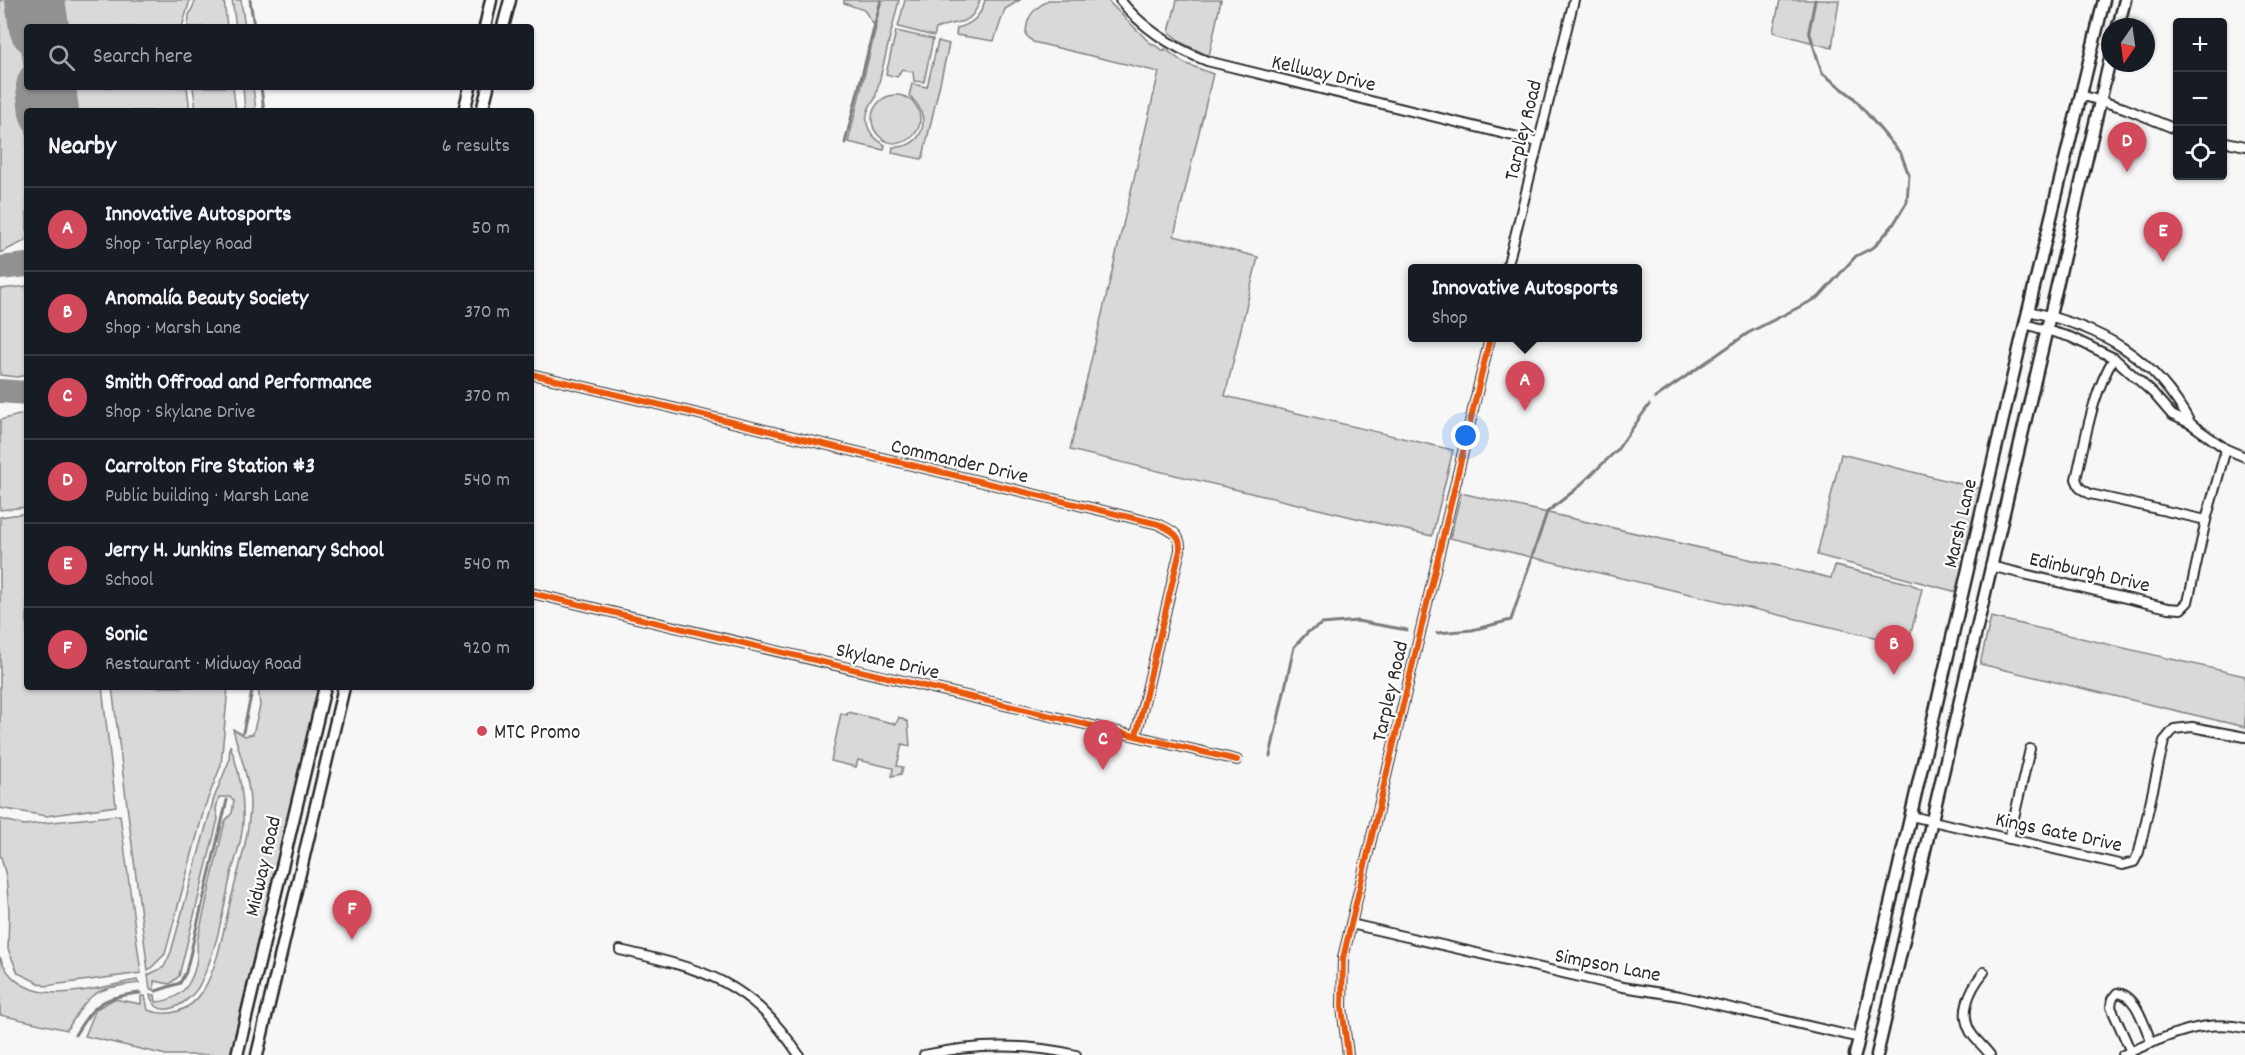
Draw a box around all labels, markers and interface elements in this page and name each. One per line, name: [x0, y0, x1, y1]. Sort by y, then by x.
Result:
north arrow: [2101, 18, 2155, 72]
map controls: [2173, 18, 2227, 180]
button: +: [2173, 18, 2227, 72]
search box: [24, 24, 534, 90]
icon: search: [45, 41, 78, 74]
text: Search here: [93, 42, 192, 73]
street label: Kellway Drive: [1268, 48, 1378, 101]
button: −: [2173, 72, 2227, 126]
street label: Tarpley Road: [1498, 77, 1552, 184]
pin: D: [2108, 122, 2146, 172]
button: locate: [2173, 126, 2227, 180]
text: Nearby: [48, 129, 116, 166]
text: 6 results: [442, 133, 510, 161]
text: Innovative Autosports: [105, 200, 292, 231]
pin: E: [2144, 212, 2182, 262]
text: A: [62, 215, 73, 243]
text: 50 m: [472, 215, 510, 243]
text: Shop · Tarpley Road: [105, 231, 253, 259]
popup: [1408, 264, 1642, 342]
text: Innovative Autosports: [1432, 274, 1618, 305]
text: Anomalía Beauty Society: [105, 284, 308, 315]
text: B: [63, 299, 72, 327]
text: 370 m: [464, 299, 510, 327]
text: Shop: [1432, 305, 1468, 333]
text: Shop · Marsh Lane: [105, 315, 241, 343]
pin: A: [1506, 362, 1544, 411]
text: Smith Offroad and Performance: [105, 368, 372, 399]
text: C: [63, 383, 72, 411]
text: 370 m: [464, 383, 510, 411]
text: Shop · Skylane Drive: [105, 399, 255, 427]
your location: [1451, 421, 1480, 450]
street label: Commander Drive: [888, 433, 1031, 493]
text: Carrolton Fire Station #3: [105, 452, 315, 483]
text: D: [62, 467, 73, 495]
text: 540 m: [463, 467, 510, 495]
street label: Marsh Lane: [1937, 476, 1987, 571]
text: Public building · Marsh Lane: [105, 483, 309, 511]
text: Jerry H. Junkins Elemenary School: [105, 536, 384, 567]
street label: Edinburgh Drive: [2026, 545, 2153, 602]
text: E: [63, 551, 72, 579]
text: 540 m: [463, 551, 510, 579]
text: School: [105, 567, 154, 595]
text: Sonic: [105, 620, 148, 651]
pin: B: [1874, 626, 1914, 675]
text: F: [63, 635, 72, 663]
text: 920 m: [463, 635, 510, 663]
street label: Skylane Drive: [833, 636, 942, 689]
street label: Tarpley Road: [1366, 638, 1418, 745]
text: Restaurant · Midway Road: [105, 651, 302, 679]
place label: MTC Promo: [494, 719, 580, 749]
pin: C: [1084, 720, 1122, 770]
marker: MTC Promo: [475, 724, 489, 738]
street label: Kings Gate Drive: [1992, 806, 2125, 862]
street label: Midway Road: [239, 814, 291, 920]
pin: F: [332, 890, 372, 940]
street label: Simpson Lane: [1552, 942, 1663, 992]

